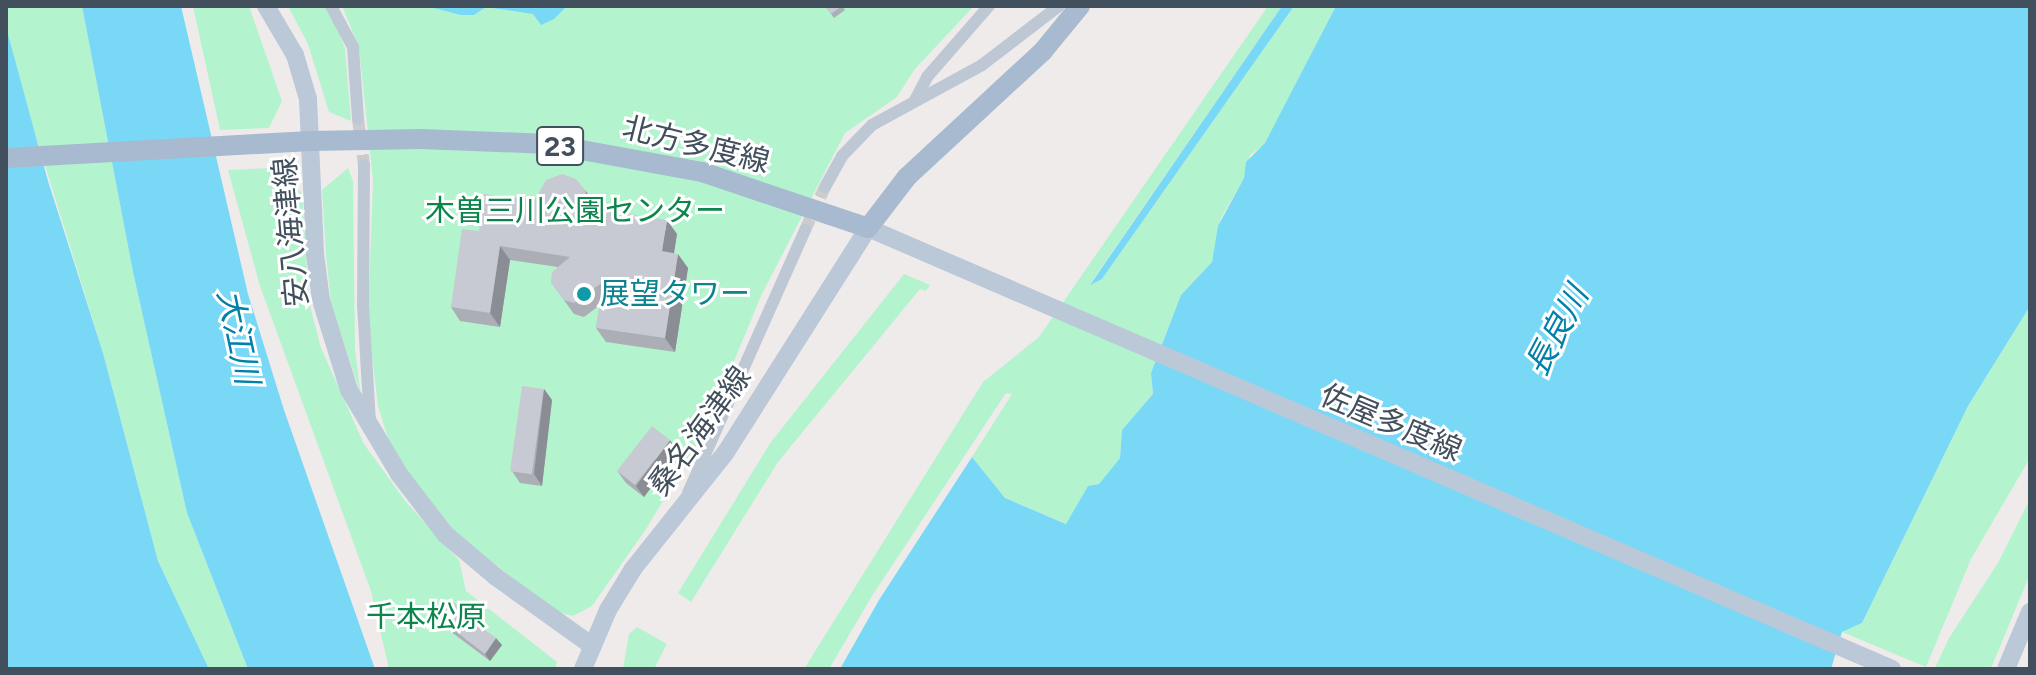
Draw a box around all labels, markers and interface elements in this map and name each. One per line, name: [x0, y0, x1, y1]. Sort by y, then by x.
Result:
street label: 北方多度線: [619, 109, 773, 181]
road number: 23: [536, 122, 584, 170]
street label: 安八海津線: [267, 156, 315, 308]
park label: 木曽三川公園センター: [425, 193, 725, 229]
place label: 展望タワー: [600, 276, 750, 312]
water label: 長良川: [1518, 280, 1596, 382]
marker: 展望タワー: [575, 285, 593, 303]
water label: 大江川: [209, 286, 267, 388]
street label: 桑名海津線: [641, 360, 759, 502]
street label: 佐屋多度線: [1315, 377, 1467, 469]
park label: 千本松原: [366, 599, 486, 635]

